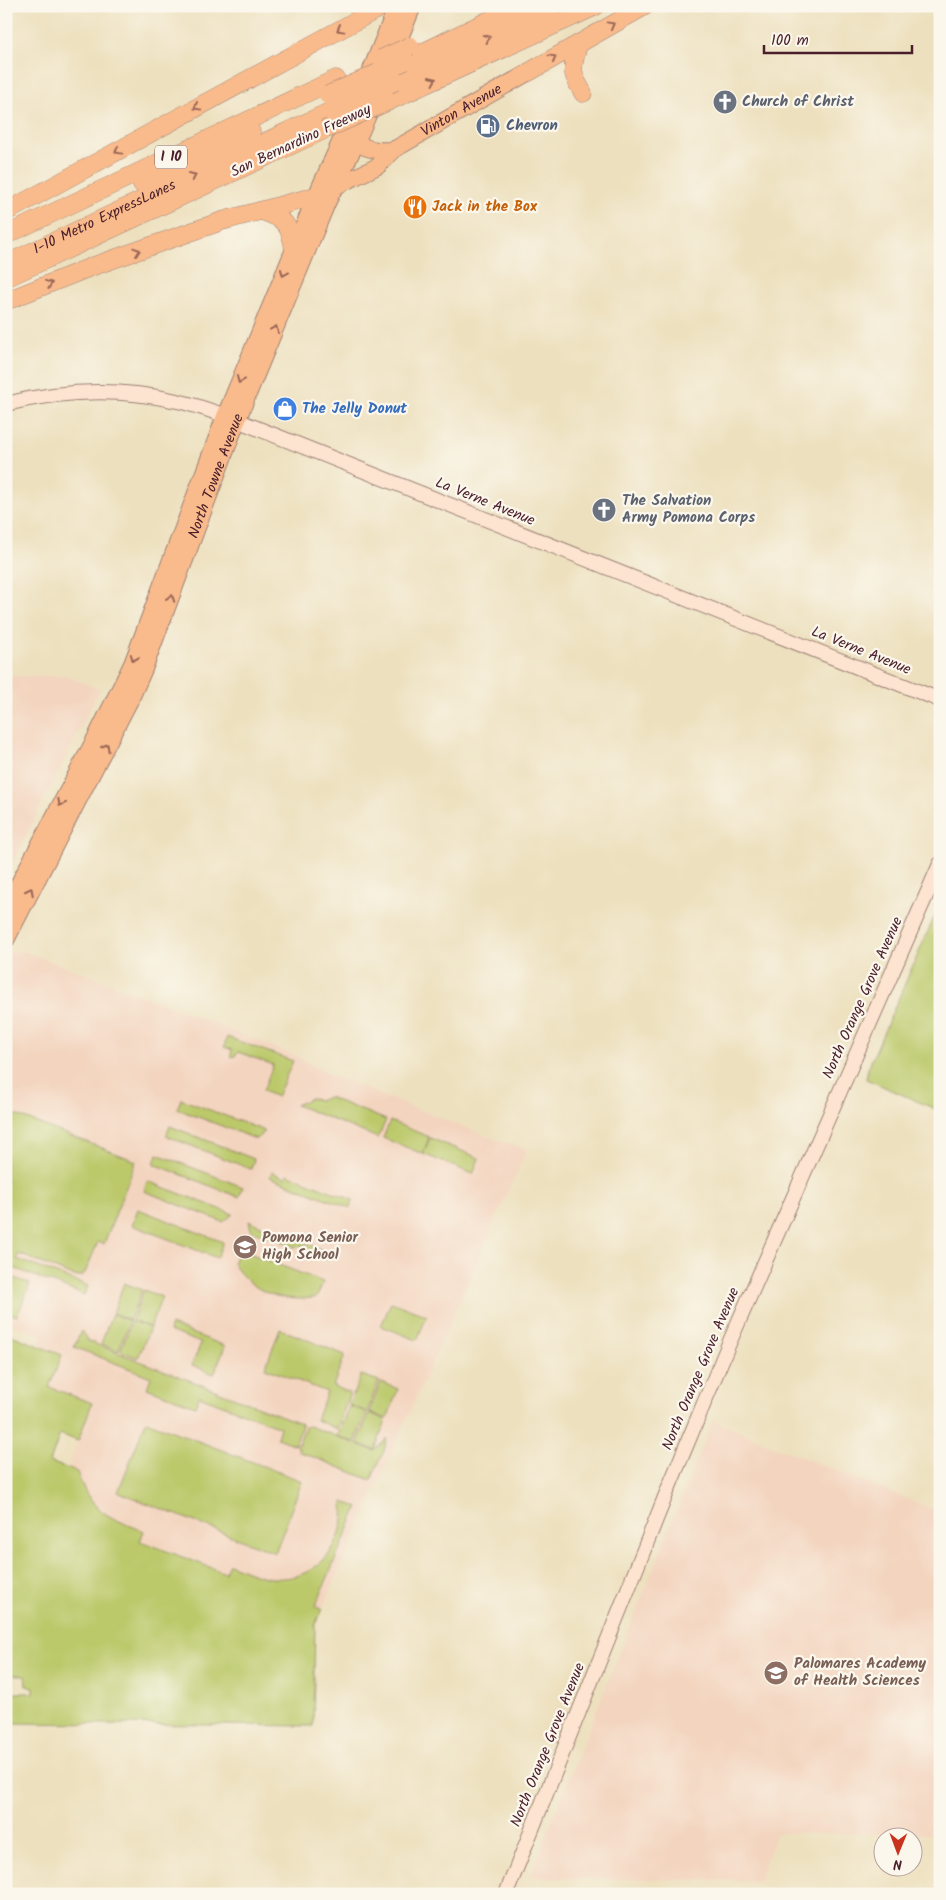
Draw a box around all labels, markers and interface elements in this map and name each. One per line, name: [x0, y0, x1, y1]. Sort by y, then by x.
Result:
one-way arrow: [606, 22, 615, 32]
scale bar: [764, 22, 911, 54]
one-way arrow: [336, 23, 345, 33]
text: 100 m: [771, 29, 809, 53]
one-way arrow: [482, 34, 491, 44]
one-way arrow: [548, 54, 557, 64]
one-way arrow: [428, 76, 437, 87]
street label: Vinton Avenue: [417, 78, 507, 144]
church icon: Church of Christ: [712, 89, 738, 115]
place label: Church of Christ: [742, 90, 854, 114]
street label: San Bernardino Freeway: [227, 97, 376, 184]
one-way arrow: [194, 101, 203, 111]
fuel station icon: Chevron: [475, 113, 501, 139]
place label: Chevron: [506, 114, 558, 138]
one-way arrow: [114, 145, 123, 155]
road number: I 10: [155, 146, 187, 168]
one-way arrow: [188, 172, 197, 182]
street label: I-10 Metro ExpressLanes: [29, 173, 181, 262]
restaurant icon: Jack in the Box: [402, 194, 428, 220]
place label: Jack in the Box: [432, 195, 538, 219]
one-way arrow: [132, 247, 141, 257]
one-way arrow: [280, 268, 290, 277]
one-way arrow: [44, 280, 52, 290]
one-way arrow: [269, 325, 280, 334]
one-way arrow: [235, 375, 246, 384]
shop icon: The Jelly Donut: [272, 396, 298, 422]
place label: The Jelly Donut: [302, 397, 407, 421]
street label: North Towne Avenue: [182, 410, 251, 542]
street label: La Verne Avenue: [431, 471, 539, 533]
place label: The Salvation Army Pomona Corps: [622, 489, 755, 530]
church icon: The Salvation Army Pomona Corps: [591, 497, 617, 523]
one-way arrow: [165, 595, 175, 603]
street label: La Verne Avenue: [807, 620, 915, 682]
one-way arrow: [130, 653, 140, 662]
one-way arrow: [100, 743, 110, 752]
one-way arrow: [57, 798, 67, 807]
one-way arrow: [24, 887, 34, 896]
street label: North Orange Grove Avenue: [816, 913, 910, 1083]
place label: Pomona Senior High School: [262, 1226, 359, 1267]
school or university icon: Pomona Senior High School: [232, 1234, 258, 1260]
street label: North Orange Grove Avenue: [656, 1284, 746, 1454]
place label: Palomares Academy of Health Sciences: [794, 1652, 926, 1693]
street label: North Orange Grove Avenue: [504, 1659, 592, 1831]
school or university icon: Palomares Academy of Health Sciences: [763, 1660, 789, 1686]
north arrow: [874, 1828, 924, 1878]
text: N: [893, 1853, 902, 1875]

